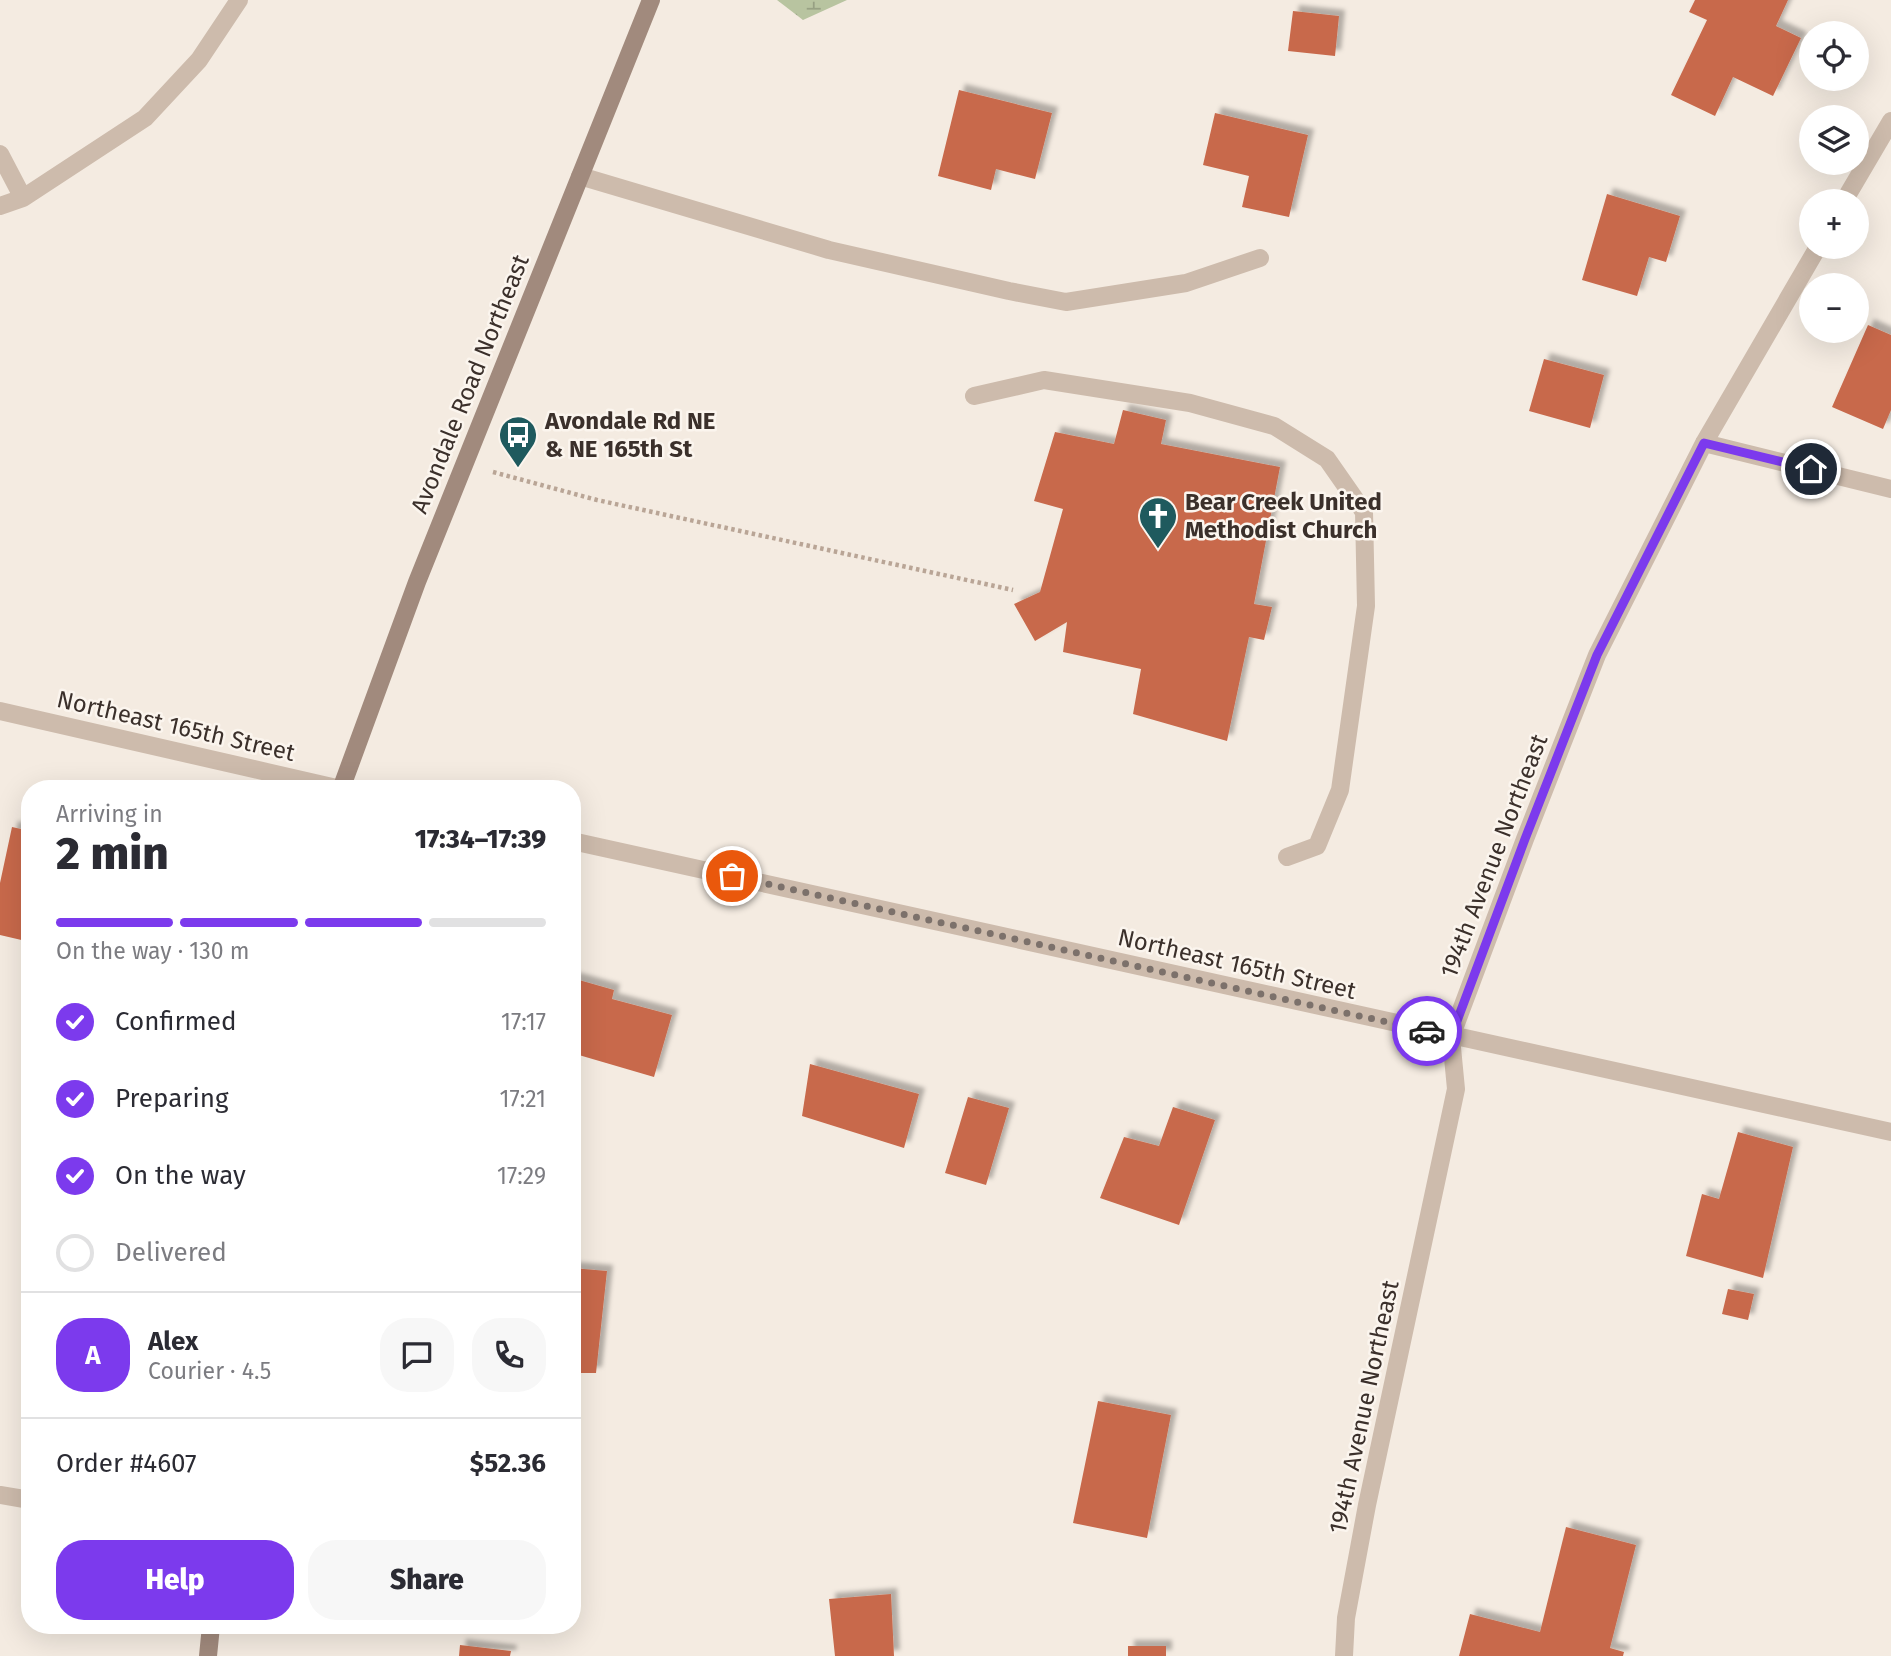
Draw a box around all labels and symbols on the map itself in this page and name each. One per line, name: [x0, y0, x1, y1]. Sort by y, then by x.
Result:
street label: Avondale Road Northeast: [405, 250, 535, 518]
place label: Avondale Rd NE & NE 165th St: [544, 407, 715, 463]
bus stop icon: Avondale Rd NE & NE 165th St: [497, 414, 539, 469]
pin: [1781, 439, 1841, 499]
place label: Bear Creek United Methodist Church: [1185, 488, 1382, 544]
church icon: Bear Creek United Methodist Church: [1137, 495, 1179, 550]
street label: Northeast 165th Street: [54, 685, 298, 767]
street label: 194th Avenue Northeast: [1435, 730, 1554, 982]
pin: [702, 846, 762, 906]
street label: Northeast 165th Street: [1115, 923, 1359, 1005]
courier: [1392, 996, 1462, 1066]
street label: 194th Avenue Northeast: [1323, 1277, 1405, 1536]

